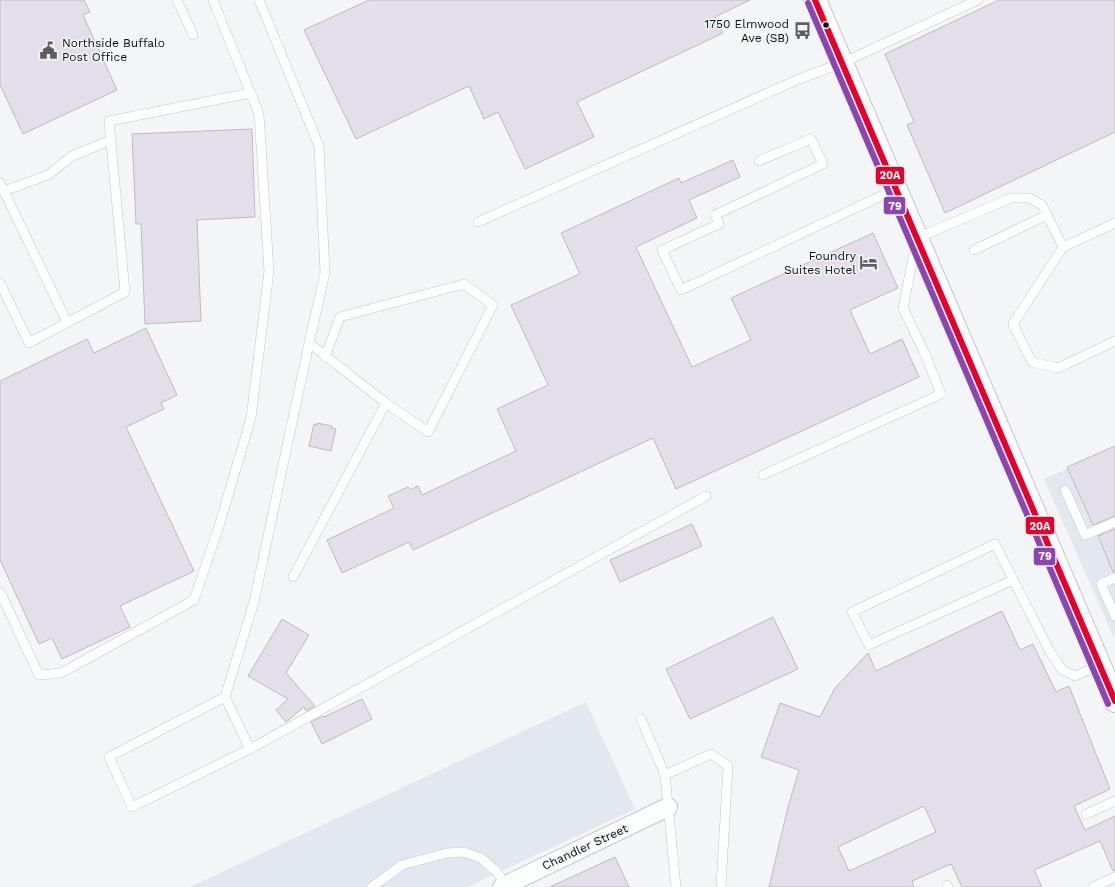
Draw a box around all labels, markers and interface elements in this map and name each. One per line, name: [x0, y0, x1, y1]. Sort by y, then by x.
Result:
place label: 1750 Elmwood Ave (SB): [705, 17, 789, 45]
unlabelled marker: [821, 20, 831, 30]
bus stop icon: 1750 Elmwood Ave (SB): [792, 21, 812, 41]
place label: Northside Buffalo Post Office: [62, 36, 165, 64]
public building icon: Northside Buffalo Post Office: [39, 40, 59, 60]
line badge: 20A: [875, 166, 905, 185]
text: 20A: [879, 169, 901, 182]
line badge: 79: [883, 196, 906, 215]
text: 79: [888, 200, 902, 213]
place label: Foundry Suites Hotel: [784, 249, 857, 277]
hotel icon: Foundry Suites Hotel: [859, 253, 879, 273]
line badge: 20A: [1025, 516, 1055, 535]
text: 20A: [1029, 520, 1051, 533]
line badge: 79: [1033, 547, 1056, 566]
text: 79: [1038, 550, 1052, 563]
street label: Chandler Street: [540, 821, 630, 873]

